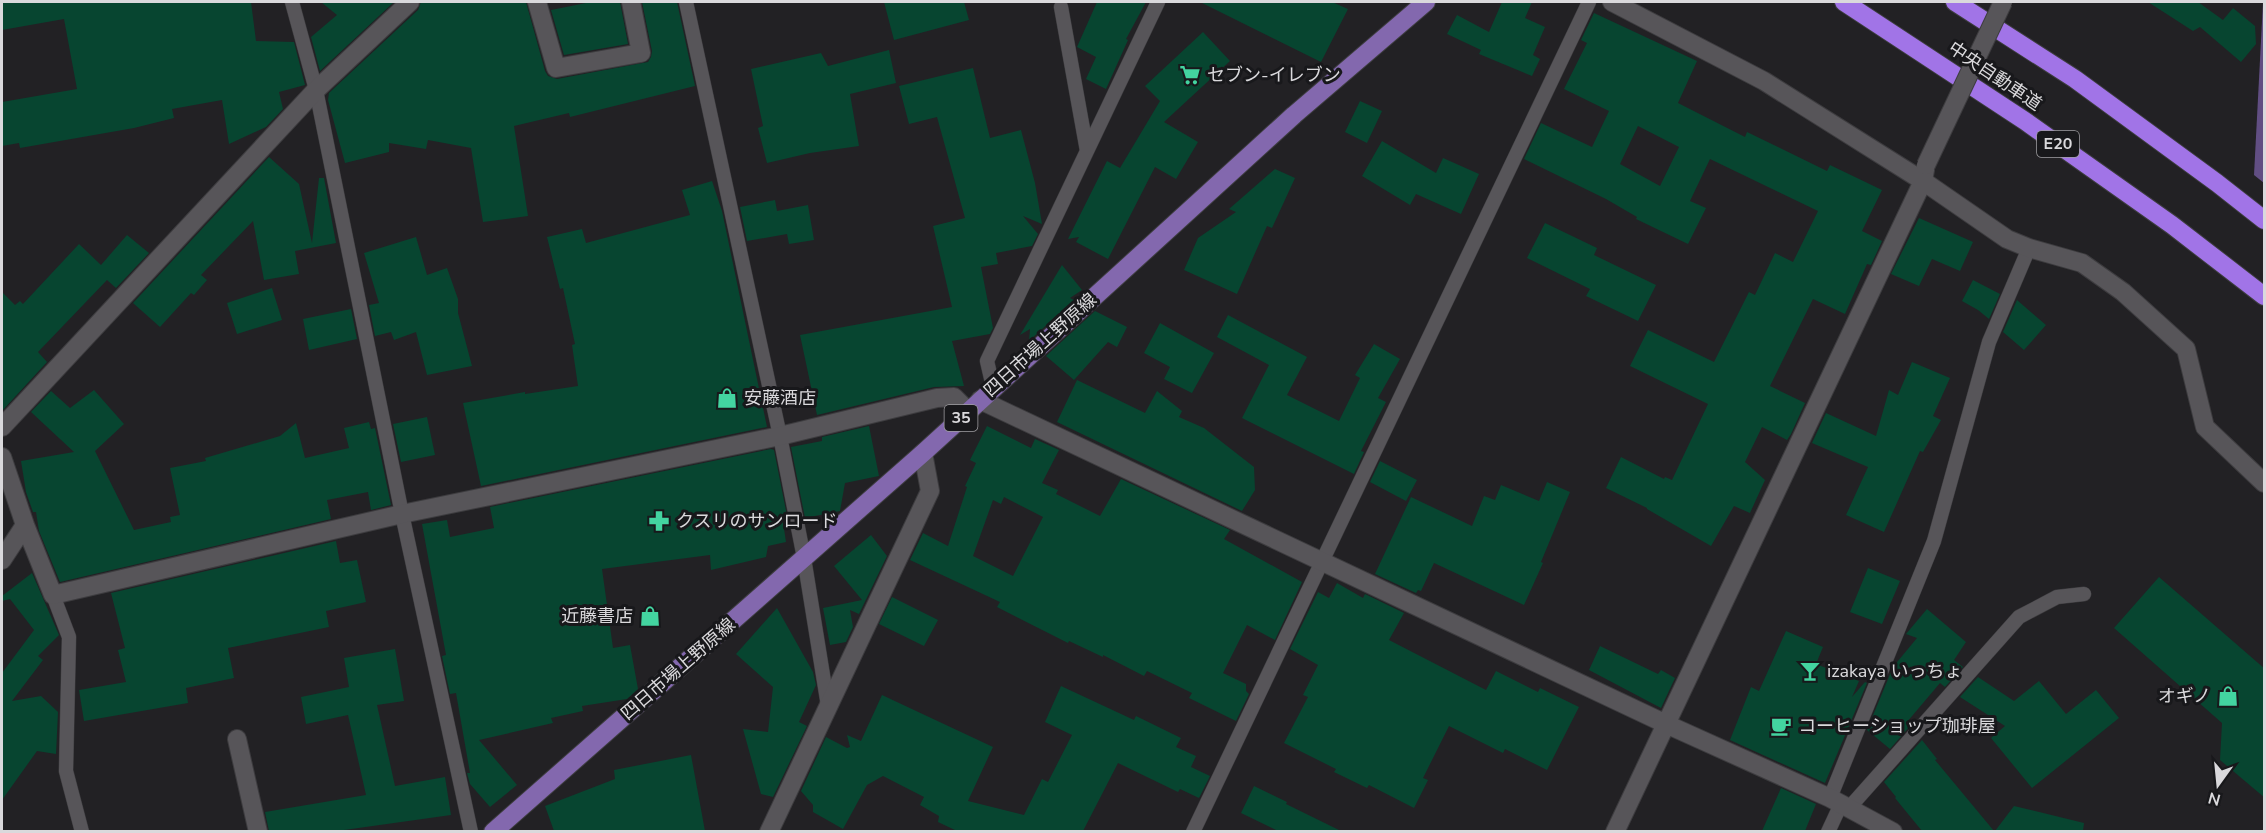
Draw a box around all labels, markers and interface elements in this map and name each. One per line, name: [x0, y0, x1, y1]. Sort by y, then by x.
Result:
street label: 中央自動車道: [1944, 36, 2046, 116]
supermarket icon: セブン-イレブン: [1178, 63, 1202, 87]
place label: セブン-イレブン: [1207, 63, 1341, 87]
road number: E20: [2037, 131, 2079, 157]
street label: 四日市場上野原線: [978, 288, 1102, 402]
shop icon: 安藤酒店: [715, 386, 739, 410]
place label: 安藤酒店: [744, 386, 816, 410]
road number: 35: [944, 405, 978, 431]
pharmacy icon: クスリのサンロード: [647, 509, 671, 533]
place label: クスリのサンロード: [676, 509, 837, 533]
place label: 近藤書店: [561, 604, 633, 628]
shop icon: 近藤書店: [638, 604, 662, 628]
street label: 四日市場上野原線: [616, 613, 740, 725]
bar icon: izakaya いっちょ: [1798, 659, 1822, 683]
place label: izakaya いっちょ: [1827, 659, 1963, 683]
place label: オギノ: [2158, 684, 2211, 708]
shop icon: オギノ: [2216, 684, 2240, 708]
cafe icon: コーヒーショップ珈琲屋: [1769, 714, 1793, 738]
place label: コーヒーショップ珈琲屋: [1798, 714, 1996, 738]
north arrow: [2188, 755, 2248, 815]
text: N: [2206, 786, 2223, 811]

